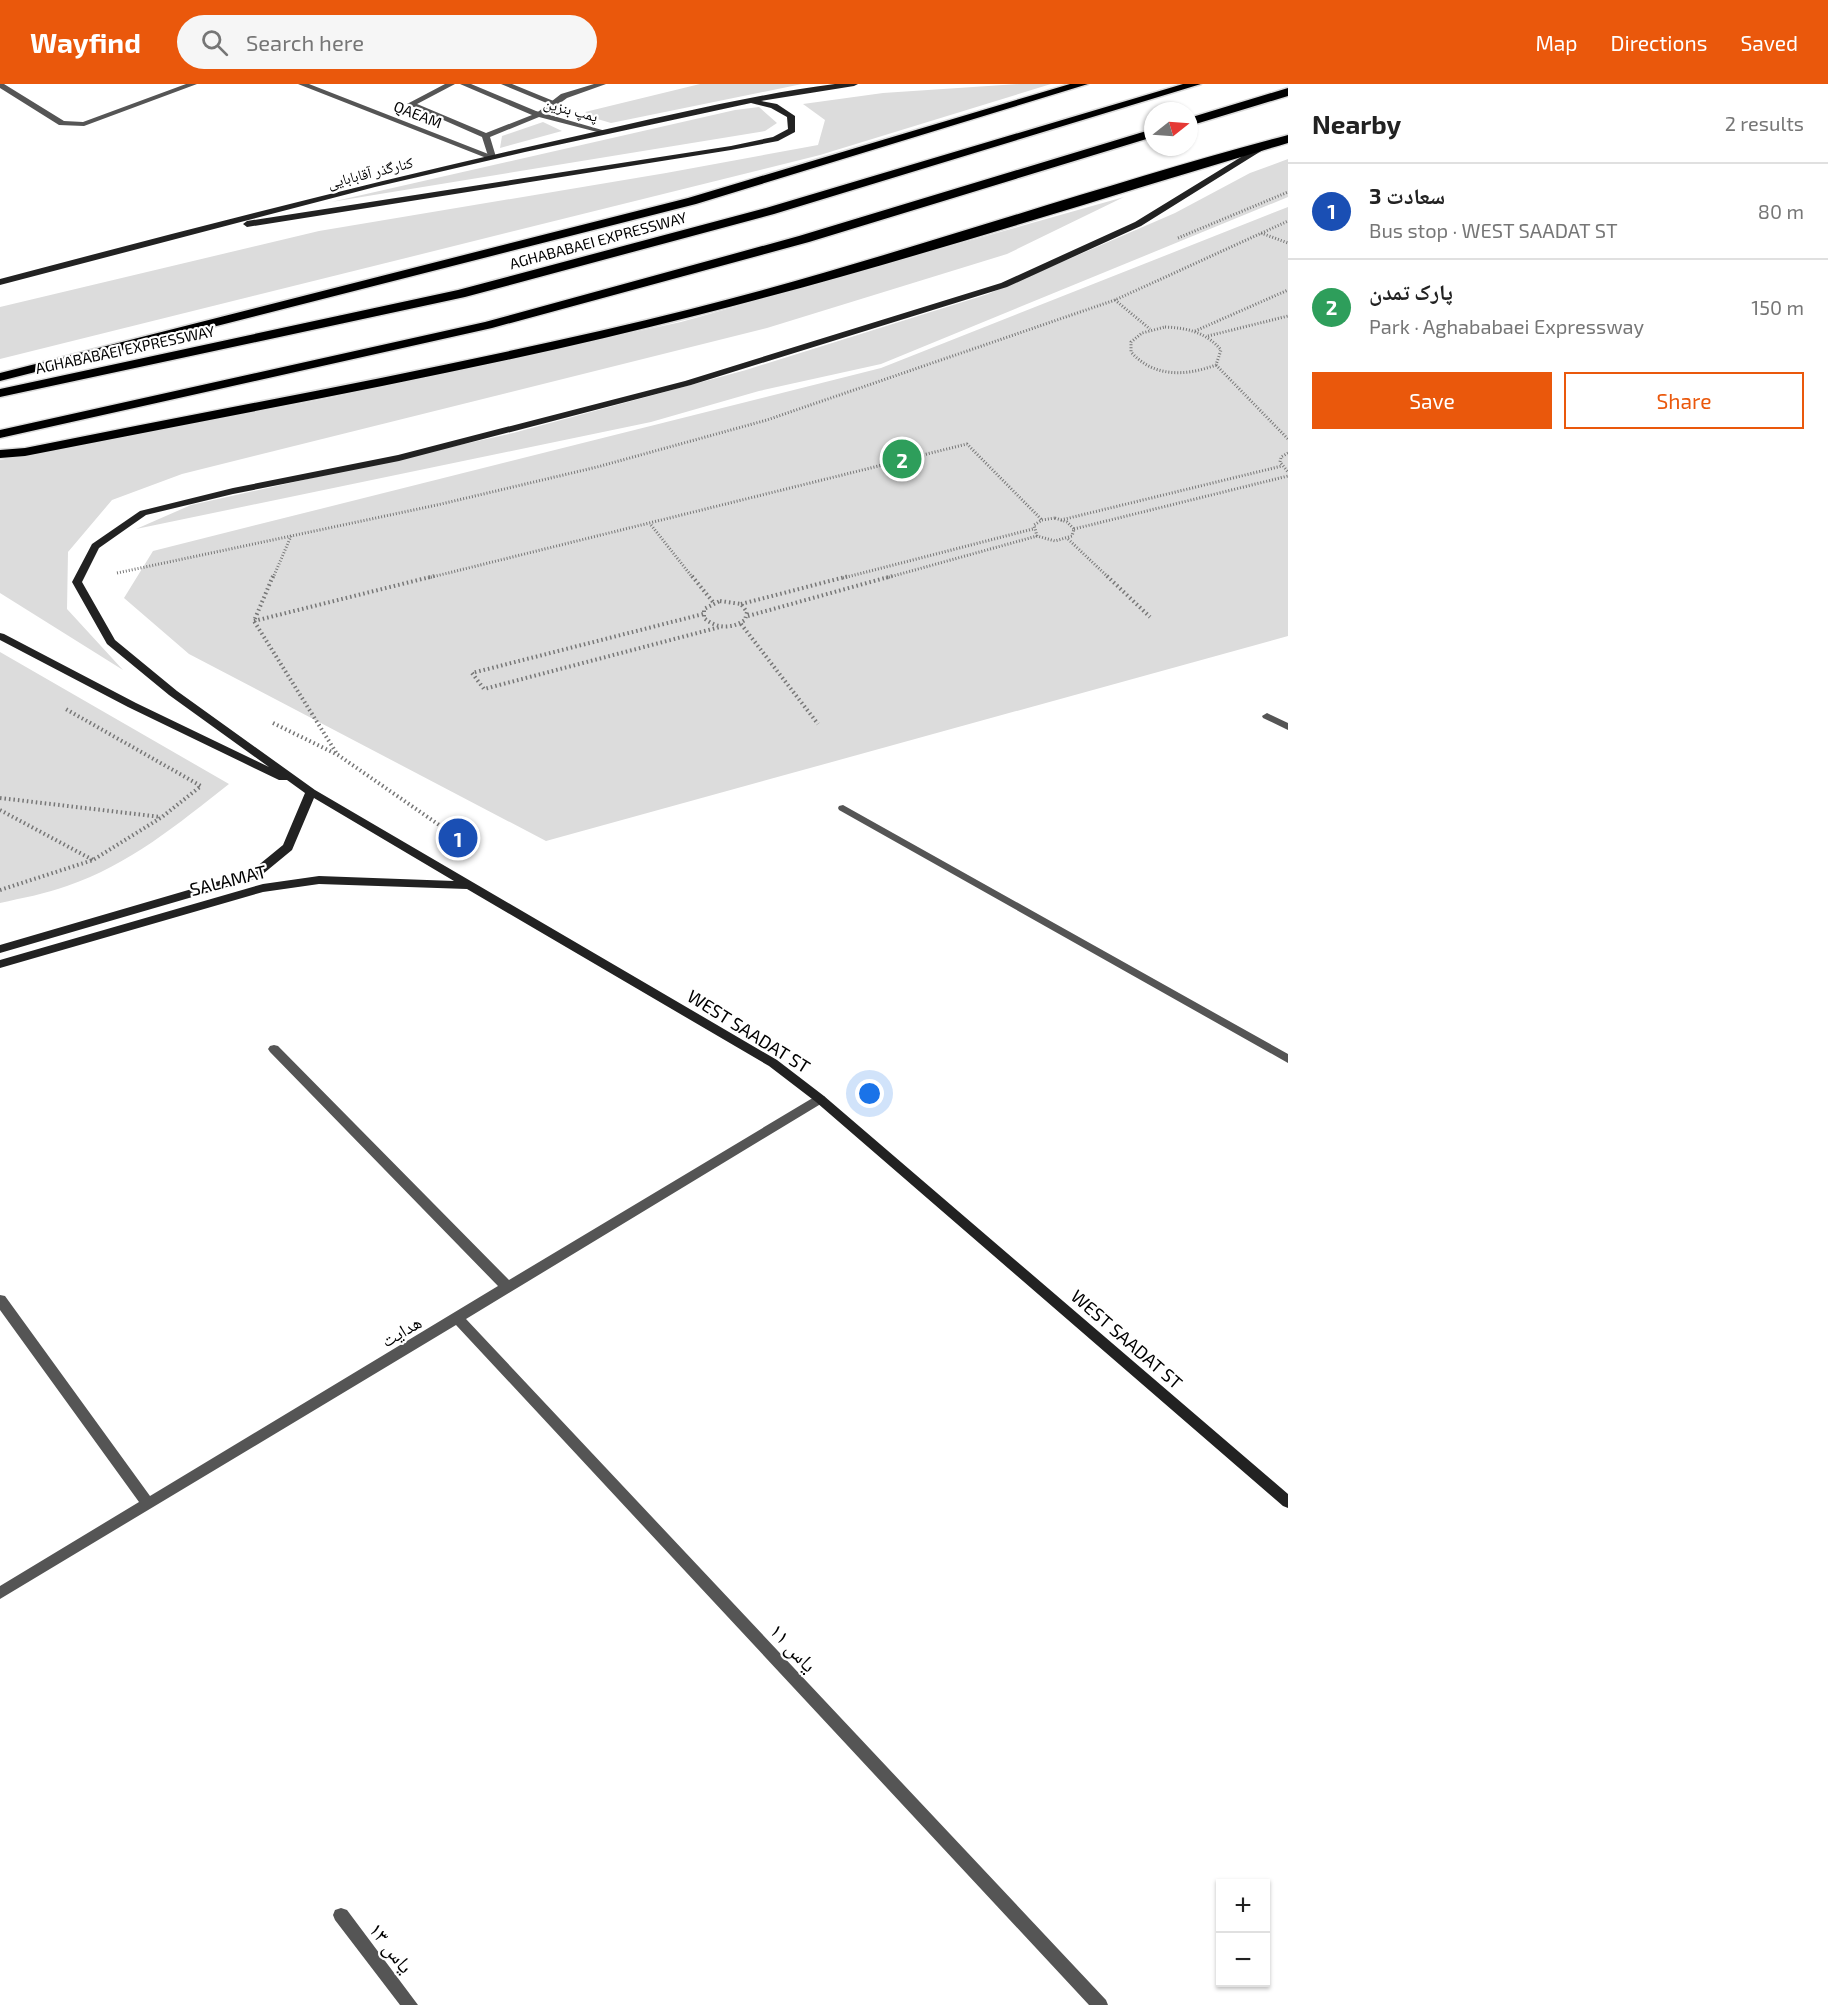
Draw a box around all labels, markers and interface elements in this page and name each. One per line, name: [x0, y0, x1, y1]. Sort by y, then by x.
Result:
search box: [177, 15, 597, 69]
text: Wayfind: [30, 25, 141, 59]
icon: search: [198, 26, 231, 59]
text: Search here: [246, 29, 364, 55]
text: Map: [1535, 30, 1578, 55]
text: Directions: [1611, 30, 1707, 55]
text: Saved: [1740, 30, 1798, 55]
street label: پمپ بنزین: [541, 93, 600, 127]
street label: QAEAM: [391, 97, 445, 132]
north arrow: [1144, 102, 1198, 156]
text: Nearby: [1312, 108, 1401, 139]
text: 2 results: [1725, 111, 1804, 135]
street label: کنارگذر آقابابایی: [325, 153, 415, 193]
text: سعادت 3: [1369, 182, 1445, 208]
text: 1: [1327, 199, 1336, 223]
text: 80 m: [1758, 199, 1804, 223]
street label: AGHABABAEI EXPRESSWAY: [507, 208, 689, 272]
text: Bus stop · WEST SAADAT ST: [1369, 218, 1618, 242]
text: پارک تمدن: [1369, 278, 1453, 304]
text: 2: [1326, 295, 1337, 319]
text: 150 m: [1751, 295, 1804, 319]
text: Park · Aghababaei Expressway: [1369, 314, 1644, 338]
street label: AGHABABAEI EXPRESSWAY: [34, 321, 217, 377]
button: Save: [1312, 372, 1552, 429]
button: Share: [1564, 372, 1804, 429]
pin: 2: [882, 436, 922, 482]
pin: 1: [438, 816, 478, 861]
street label: SALAMAT: [187, 860, 269, 900]
street label: WEST SAADAT ST: [684, 984, 815, 1078]
your location: [855, 1079, 884, 1108]
street label: WEST SAADAT ST: [1067, 1285, 1188, 1394]
street label: هدایت: [377, 1311, 425, 1352]
street label: یاس ۱۱: [764, 1618, 823, 1678]
map controls: [1216, 1879, 1270, 1987]
button: +: [1216, 1879, 1270, 1933]
street label: یاس ۱۳: [363, 1917, 420, 1979]
button: −: [1216, 1933, 1270, 1987]

